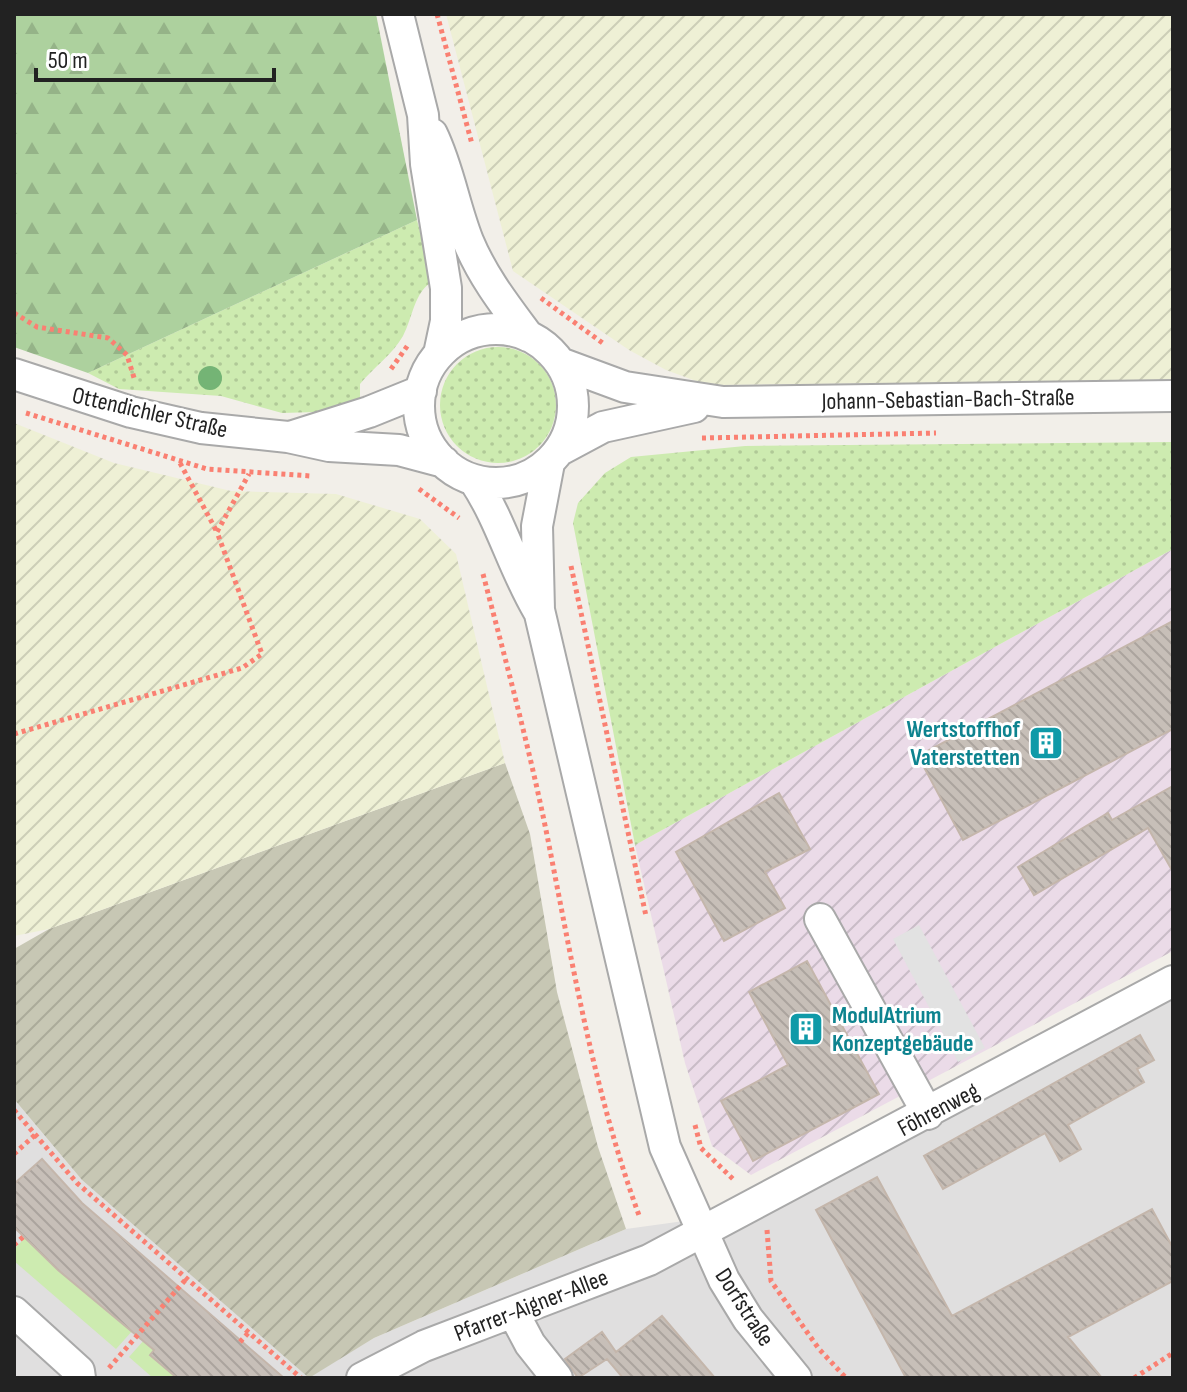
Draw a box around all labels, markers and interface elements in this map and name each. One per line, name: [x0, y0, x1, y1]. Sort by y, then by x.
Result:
scale bar: [36, 32, 274, 82]
text: 50 m: [48, 46, 88, 75]
street label: Ottendichler Straße: [69, 381, 230, 444]
street label: Johann-Sebastian-Bach-Straße: [820, 383, 1075, 416]
place label: Wertstoffhof Vaterstetten: [907, 715, 1021, 772]
building icon: Wertstoffhof Vaterstetten: [1027, 724, 1065, 762]
place label: ModulAtrium Konzeptgebäude: [832, 1001, 974, 1058]
building icon: ModulAtrium Konzeptgebäude: [787, 1010, 825, 1048]
street label: Föhrenweg: [893, 1076, 984, 1143]
street label: Pfarrer-Aigner-Allee: [450, 1263, 612, 1348]
street label: Dorfstraße: [709, 1263, 781, 1352]

